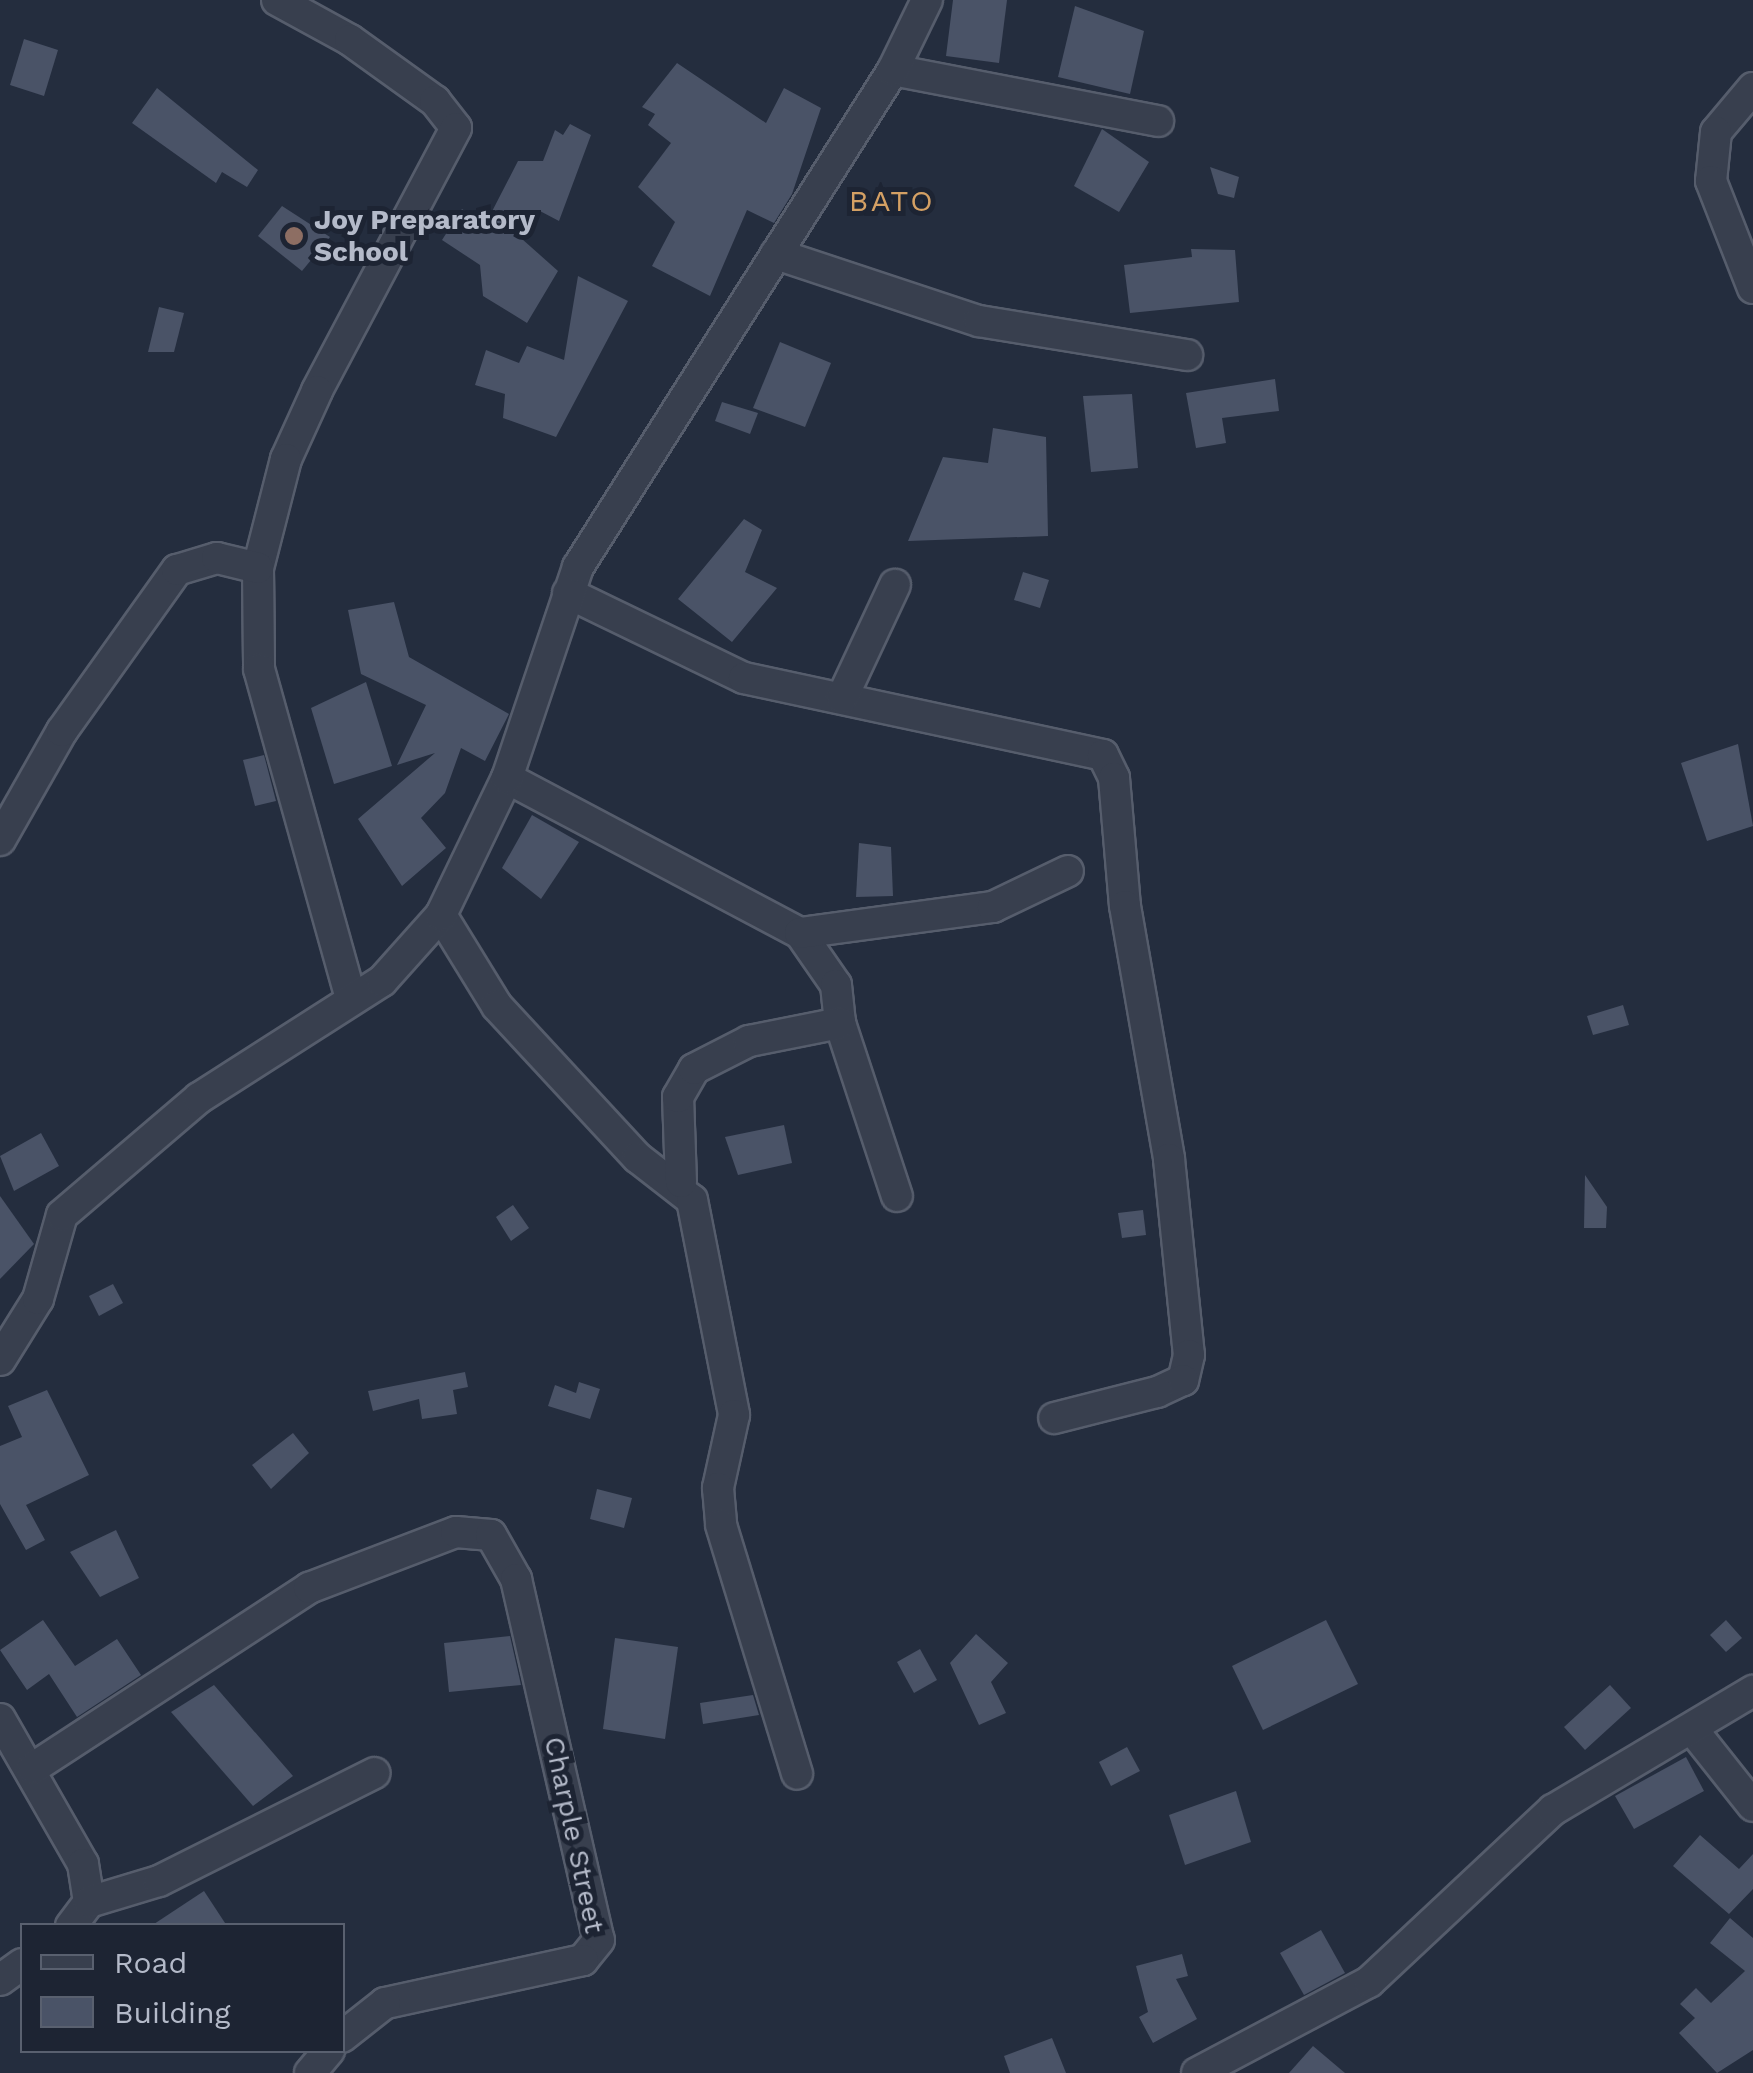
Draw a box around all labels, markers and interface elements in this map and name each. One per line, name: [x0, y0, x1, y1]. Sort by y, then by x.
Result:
district label: BATO: [849, 183, 935, 219]
place label: Joy Preparatory School: [314, 203, 536, 269]
marker: Joy Preparatory School: [283, 225, 305, 247]
street label: Charple Street: [537, 1734, 611, 1936]
legend: [20, 1923, 345, 2053]
text: Road: [114, 1945, 187, 1980]
text: Building: [114, 1995, 231, 2030]

